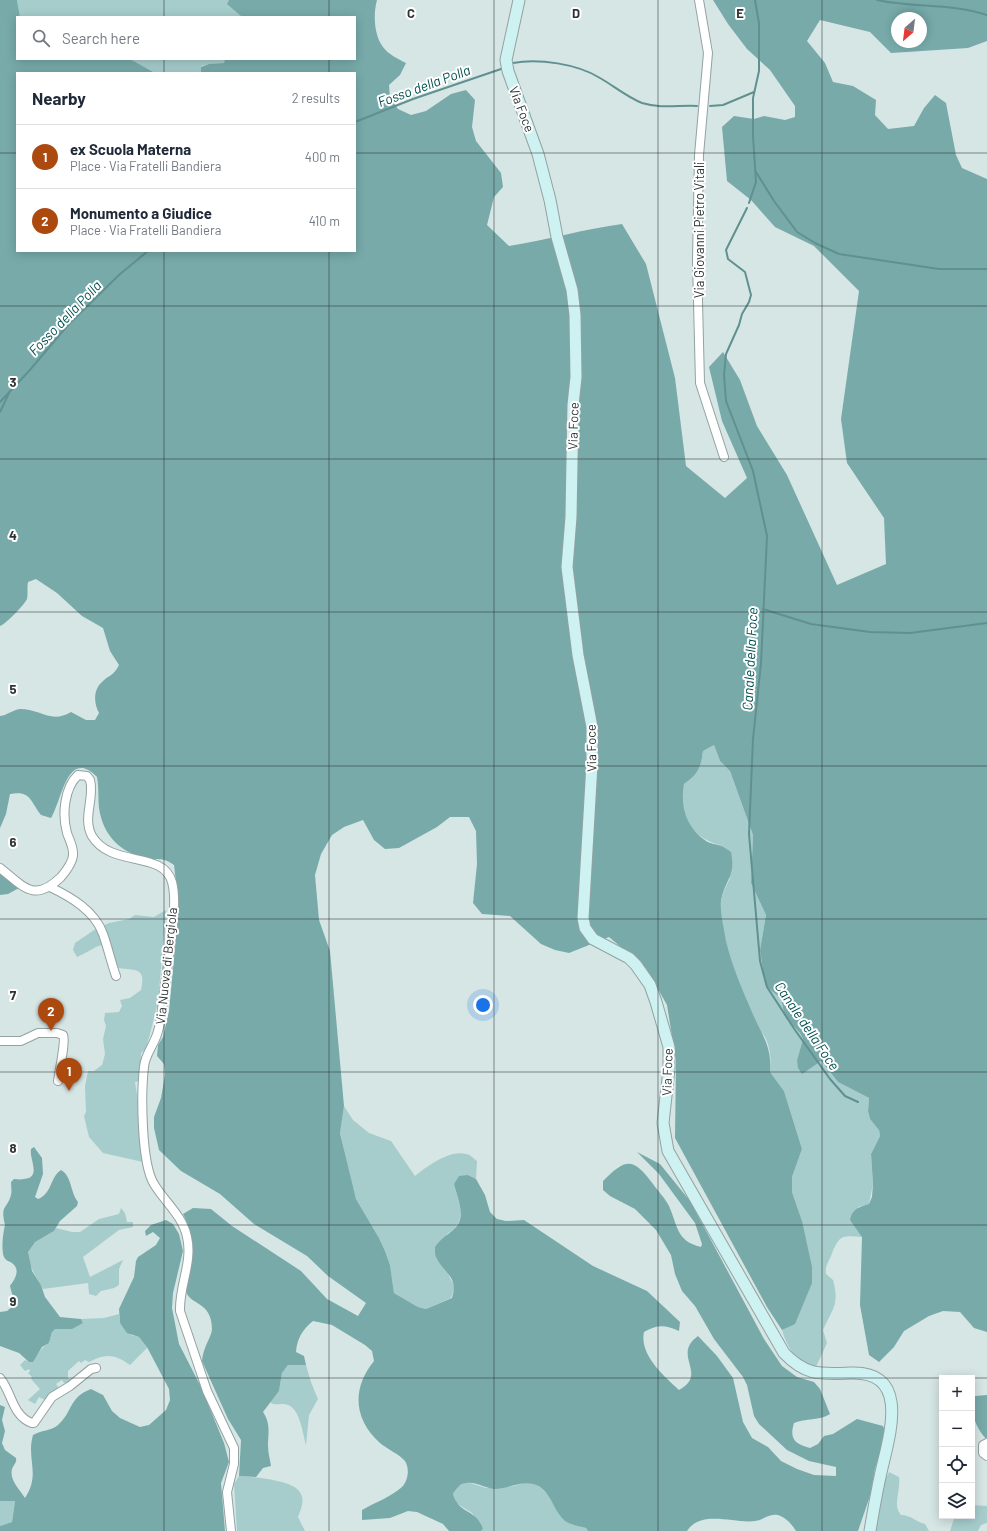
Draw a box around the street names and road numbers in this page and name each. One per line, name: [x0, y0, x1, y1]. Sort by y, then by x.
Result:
street label: Via Foce: [506, 84, 538, 134]
street label: Via Giovanni Pietro Vitali: [691, 162, 707, 298]
street label: Via Foce: [564, 402, 582, 450]
street label: Via Foce: [583, 724, 599, 772]
street label: Via Nuova di Bergiola: [152, 907, 180, 1025]
street label: Via Foce: [658, 1048, 676, 1096]

